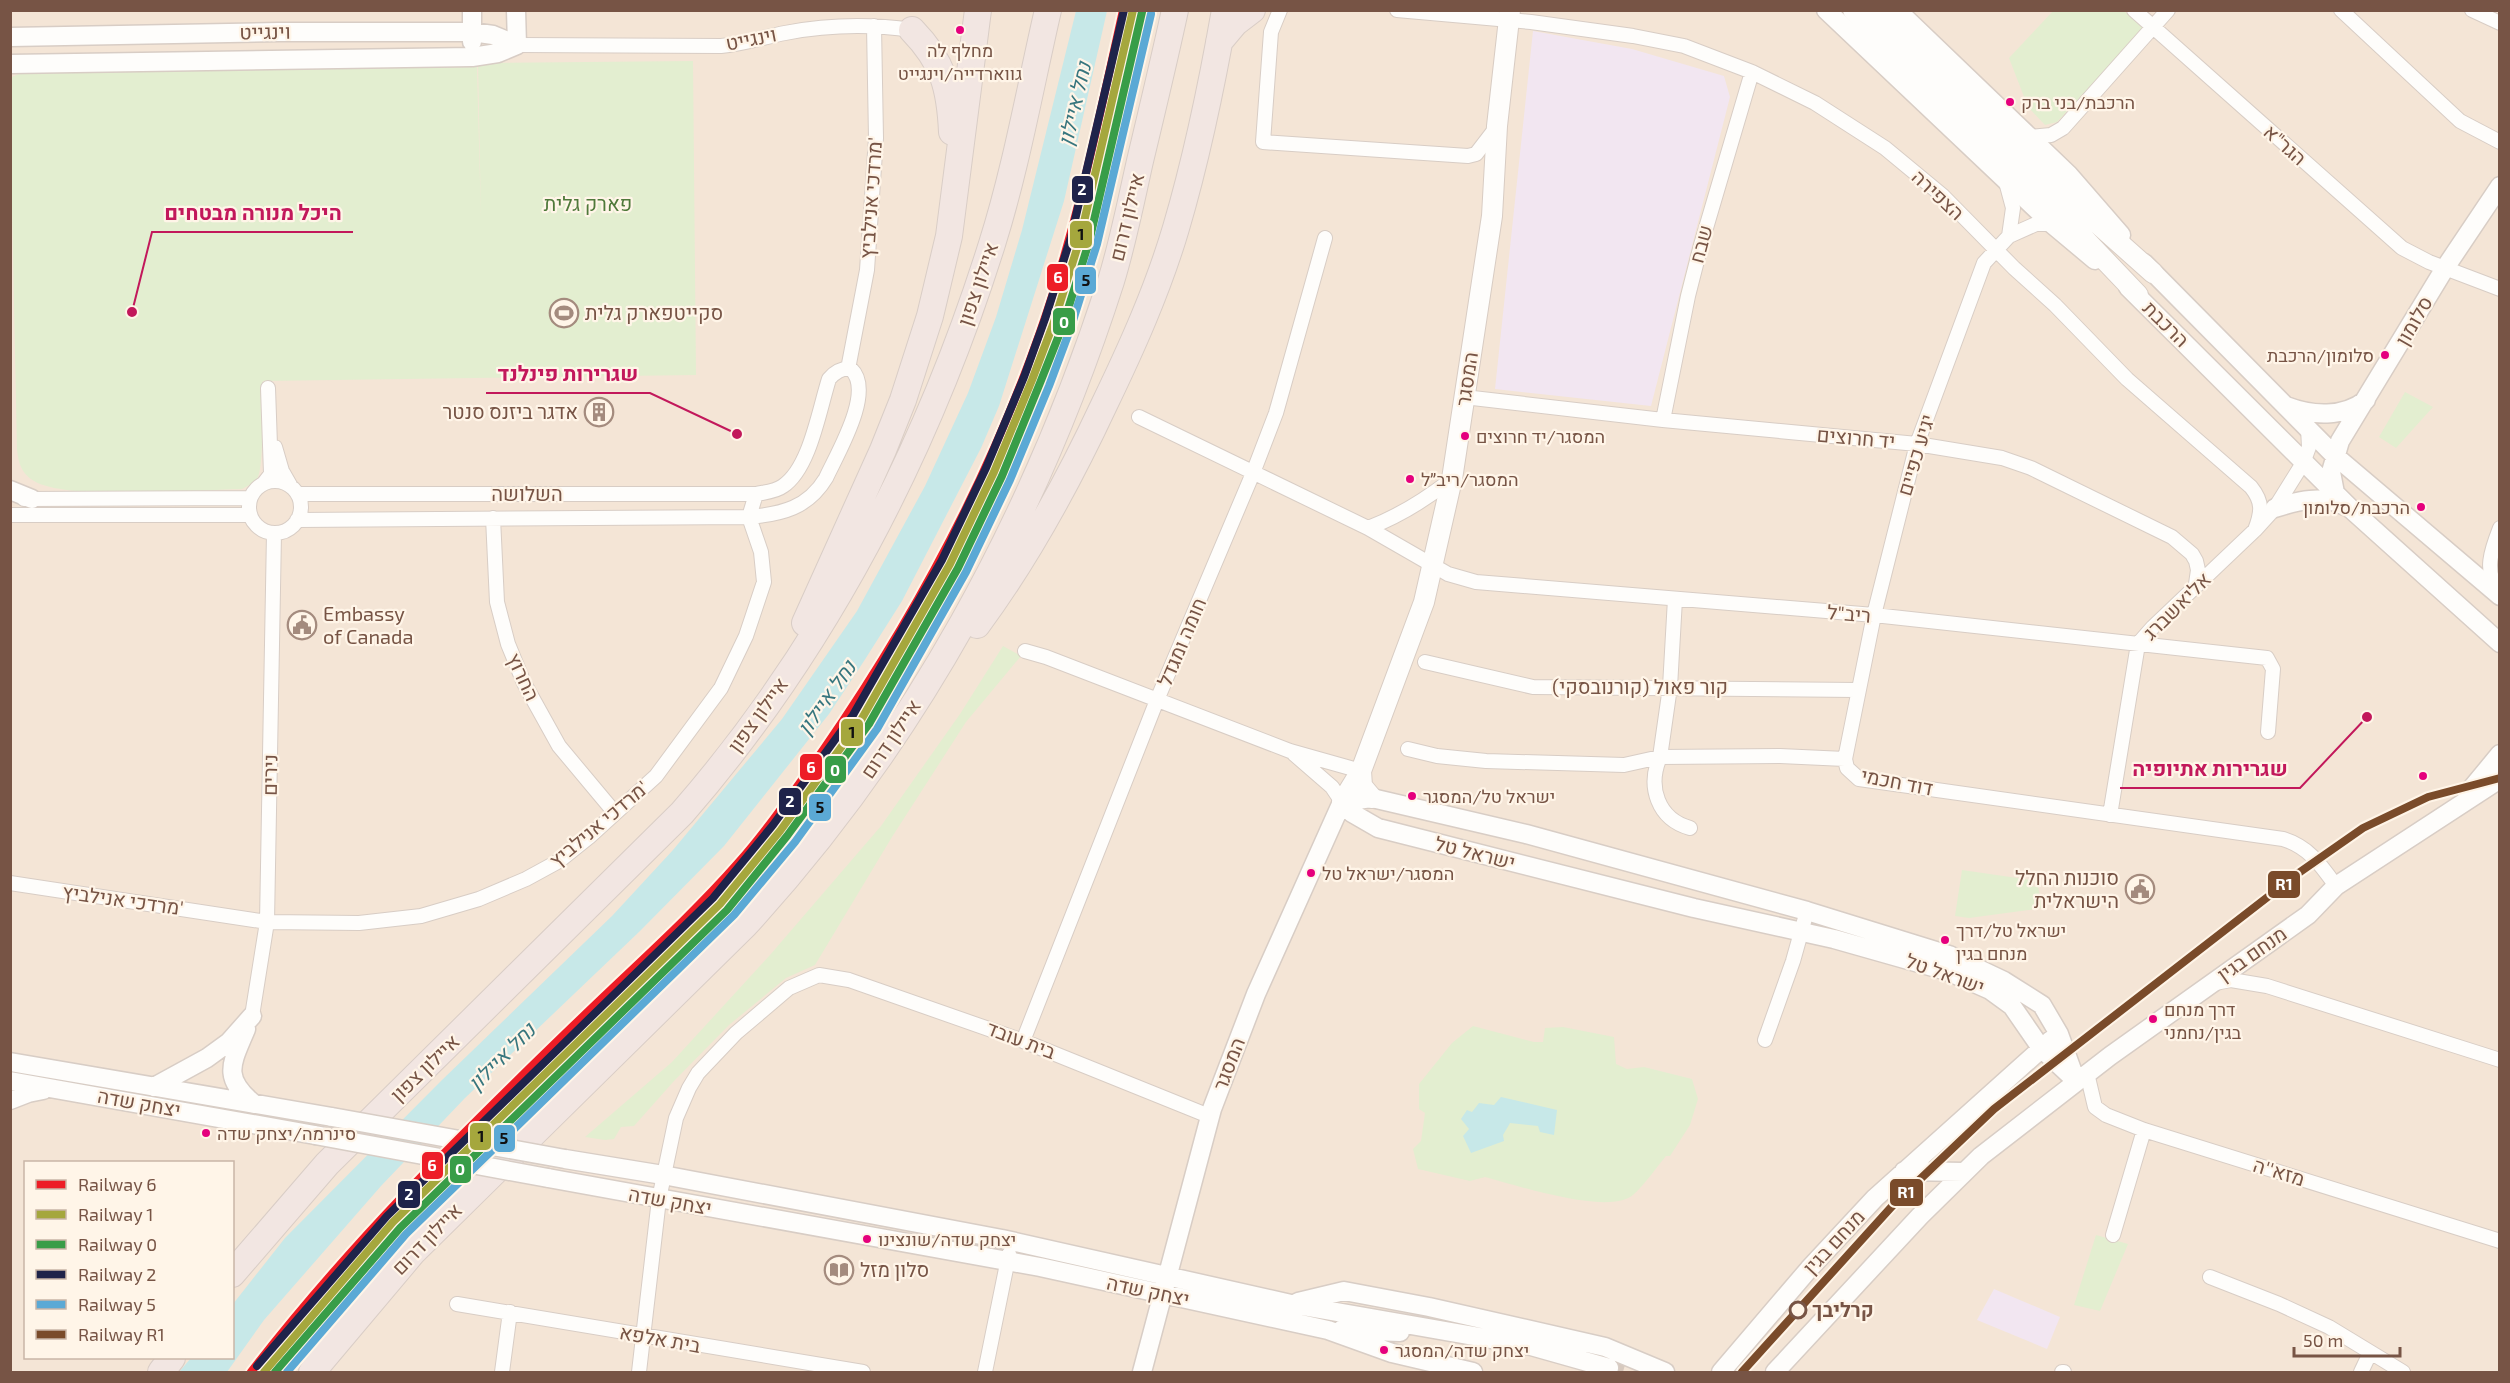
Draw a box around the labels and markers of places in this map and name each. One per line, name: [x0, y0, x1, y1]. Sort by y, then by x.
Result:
marker: מחלף לה גווארדייה/וינגייט: [954, 24, 966, 36]
place label: מחלף לה גווארדייה/וינגייט: [898, 39, 1022, 84]
place label: הרכבת/בני ברק: [2021, 91, 2135, 113]
marker: הרכבת/בני ברק: [2004, 96, 2016, 108]
callout: היכל מנורה מבטחים: [152, 193, 353, 232]
sports icon: סקייטפארק גלית: [548, 297, 580, 329]
place label: סקייטפארק גלית: [585, 300, 723, 324]
place label: סלומון/הרכבת: [2267, 344, 2374, 366]
marker: סלומון/הרכבת: [2379, 349, 2391, 361]
callout: שגרירות פינלנד: [486, 354, 650, 393]
building icon: אדגר ביזנס סנטר: [583, 396, 615, 428]
place label: אדגר ביזנס סנטר: [443, 399, 578, 423]
place label: המסגר/יד חרוצים: [1476, 425, 1605, 447]
marker: המסגר/יד חרוצים: [1459, 430, 1471, 442]
place label: המסגר/ריב״ל: [1421, 468, 1518, 490]
marker: המסגר/ריב״ל: [1404, 473, 1416, 485]
place label: הרכבת/סלומון: [2303, 496, 2410, 518]
marker: הרכבת/סלומון: [2415, 501, 2427, 513]
place label: Embassy of Canada: [323, 601, 413, 648]
public building icon: Embassy of Canada: [286, 609, 318, 641]
callout: שגרירות אתיופיה: [2120, 749, 2300, 788]
unlabelled marker: [2417, 770, 2429, 782]
place label: ישראל טל/המסגר: [1423, 785, 1555, 807]
marker: ישראל טל/המסגר: [1406, 790, 1418, 802]
place label: המסגר/ישראל טל: [1322, 862, 1454, 884]
place label: סוכנות החלל הישראלית: [2015, 865, 2119, 912]
marker: המסגר/ישראל טל: [1305, 867, 1317, 879]
public building icon: סוכנות החלל הישראלית: [2124, 873, 2156, 905]
place label: ישראל טל/דרך מנחם בגין: [1956, 919, 2066, 964]
marker: ישראל טל/דרך מנחם בגין: [1939, 934, 1951, 946]
place label: דרך מנחם בגין/נחמני: [2164, 998, 2242, 1043]
marker: דרך מנחם בגין/נחמני: [2147, 1013, 2159, 1025]
place label: סינרמה/יצחק שדה: [217, 1122, 356, 1144]
marker: סינרמה/יצחק שדה: [200, 1127, 212, 1139]
place label: יצחק שדה/שונצינו: [878, 1228, 1016, 1250]
marker: יצחק שדה/שונצינו: [861, 1233, 873, 1245]
library icon: סלון מזל: [823, 1254, 855, 1286]
place label: סלון מזל: [860, 1257, 929, 1281]
place label: קרליבך: [1812, 1297, 1874, 1321]
marker: קרליבך: [1789, 1301, 1807, 1319]
place label: יצחק שדה/המסגר: [1395, 1339, 1529, 1361]
marker: יצחק שדה/המסגר: [1378, 1344, 1390, 1356]

